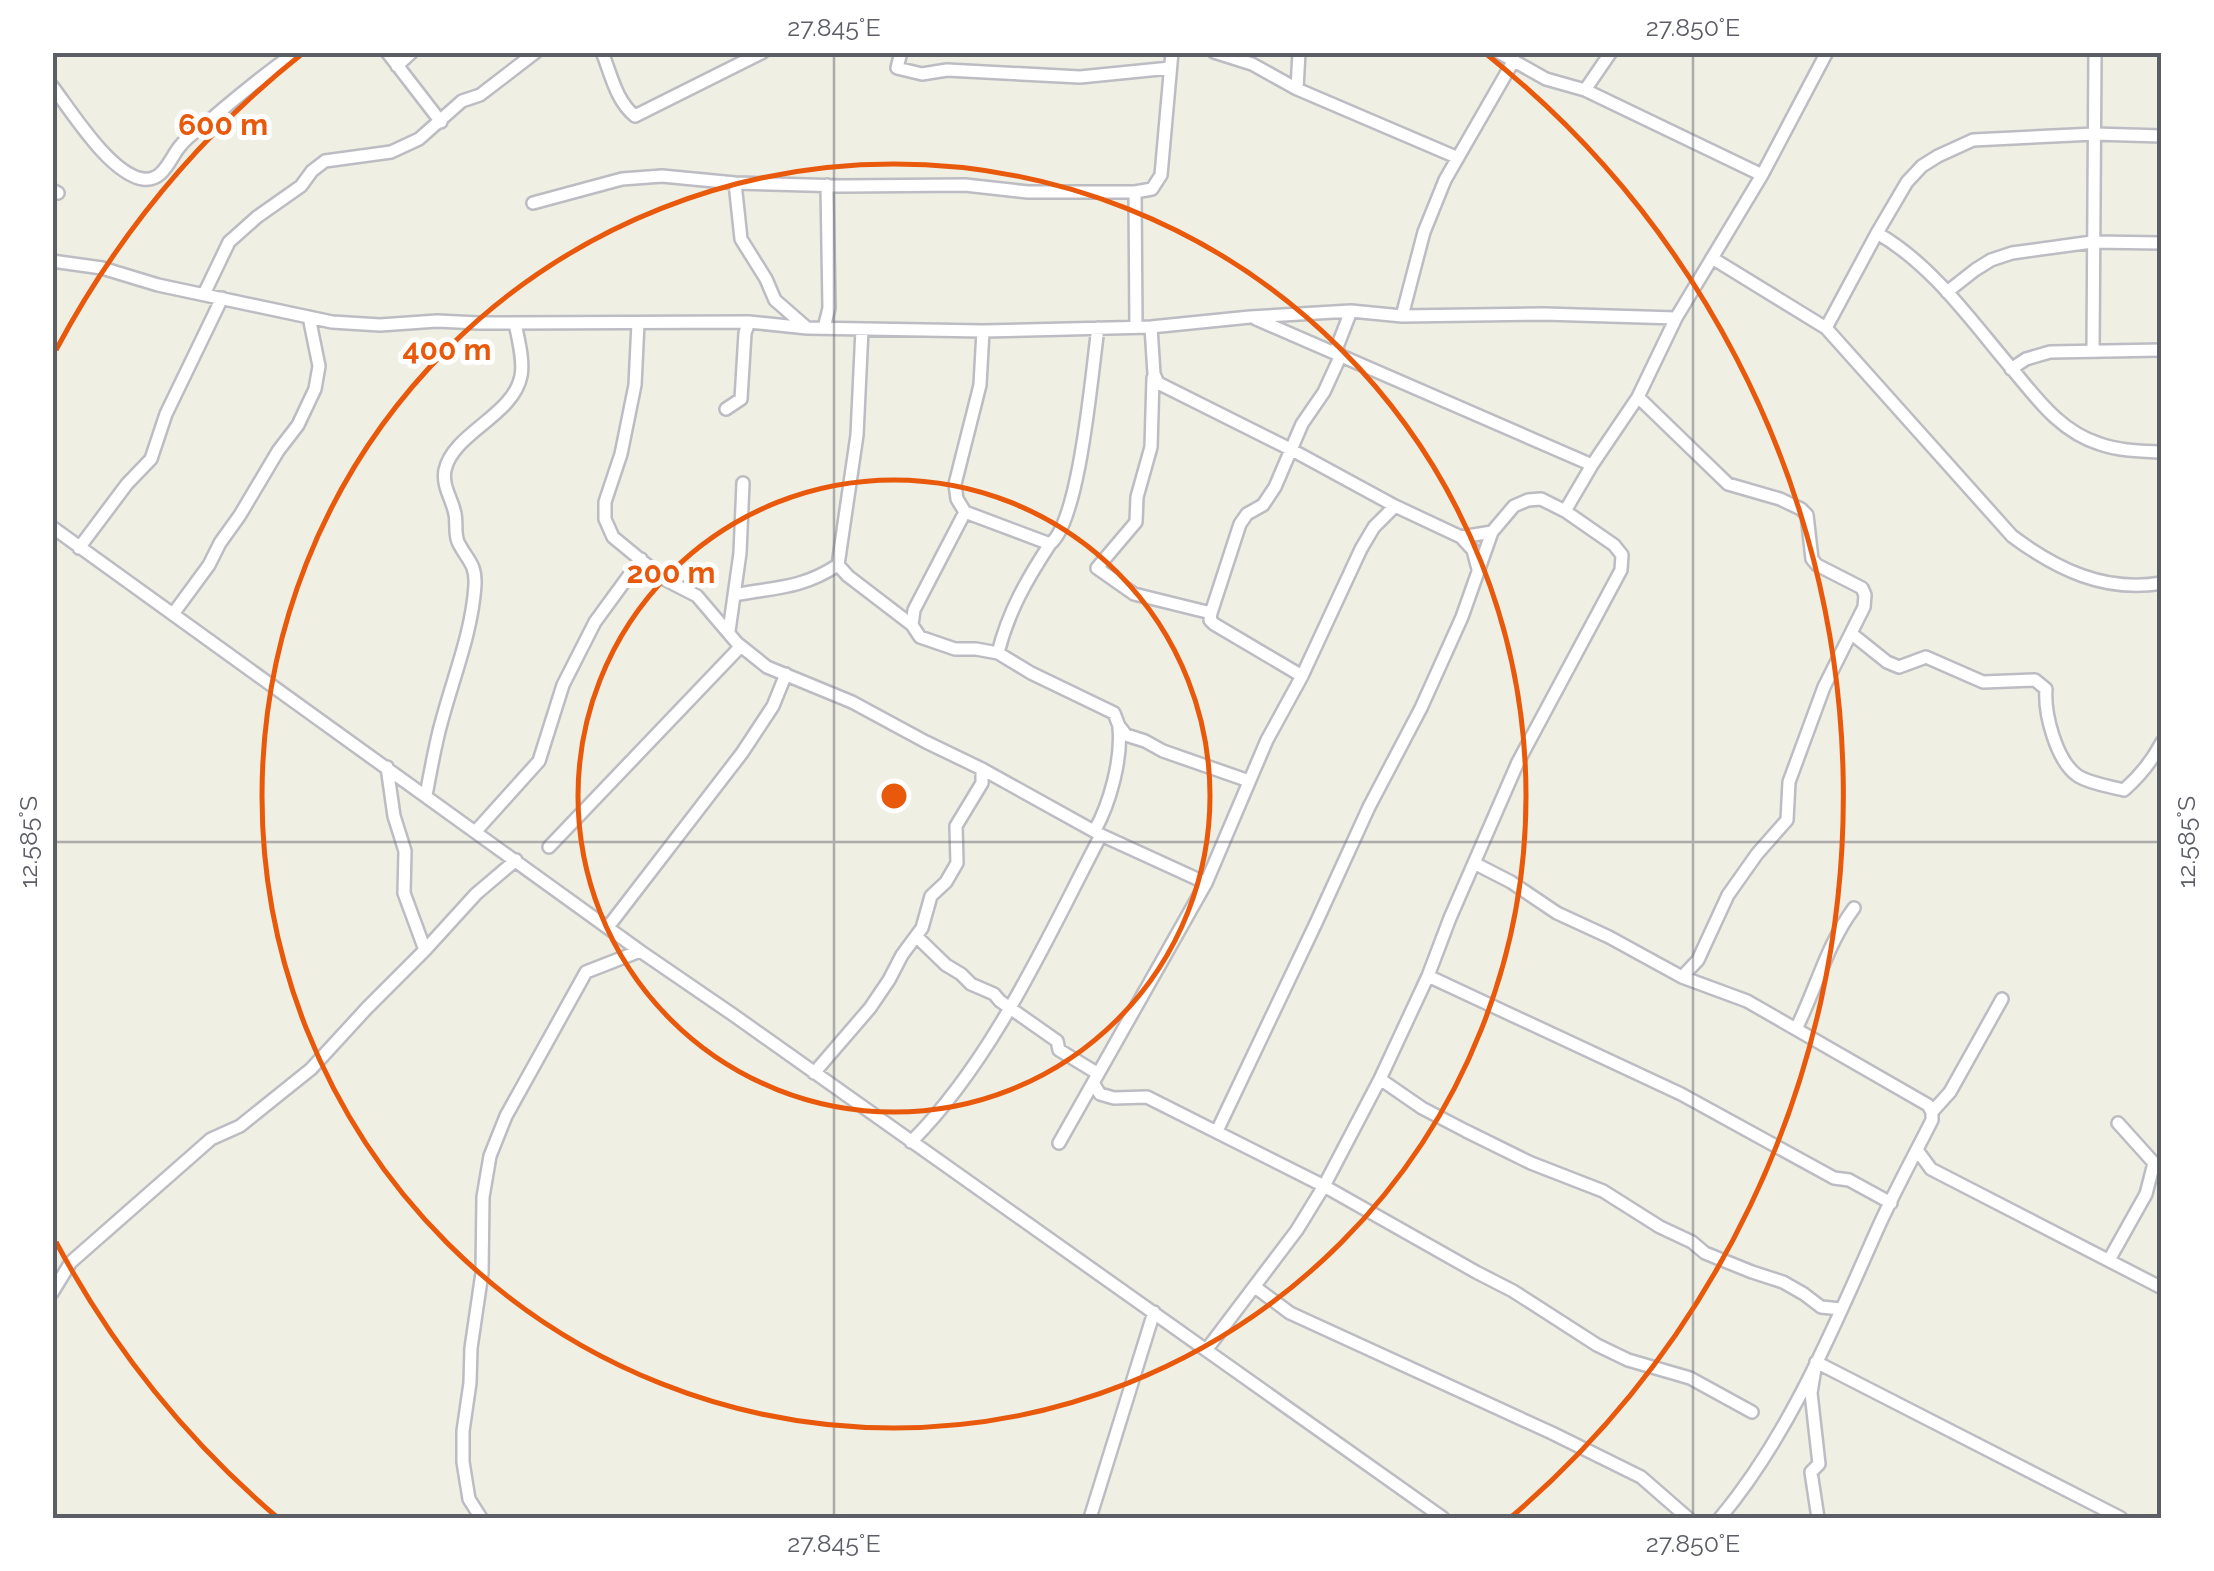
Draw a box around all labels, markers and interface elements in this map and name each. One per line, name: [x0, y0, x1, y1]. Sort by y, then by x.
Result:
text: 27.845°E: [787, 12, 881, 42]
text: 27.850°E: [1646, 12, 1740, 42]
text: 600 m: [178, 107, 268, 142]
text: 400 m: [402, 332, 492, 367]
text: 200 m: [627, 555, 715, 590]
centre of rings: [876, 778, 912, 814]
text: 12.585°S: [13, 796, 43, 888]
text: 12.585°S: [2171, 796, 2201, 888]
text: 27.845°E: [787, 1528, 881, 1558]
text: 27.850°E: [1646, 1528, 1740, 1558]

